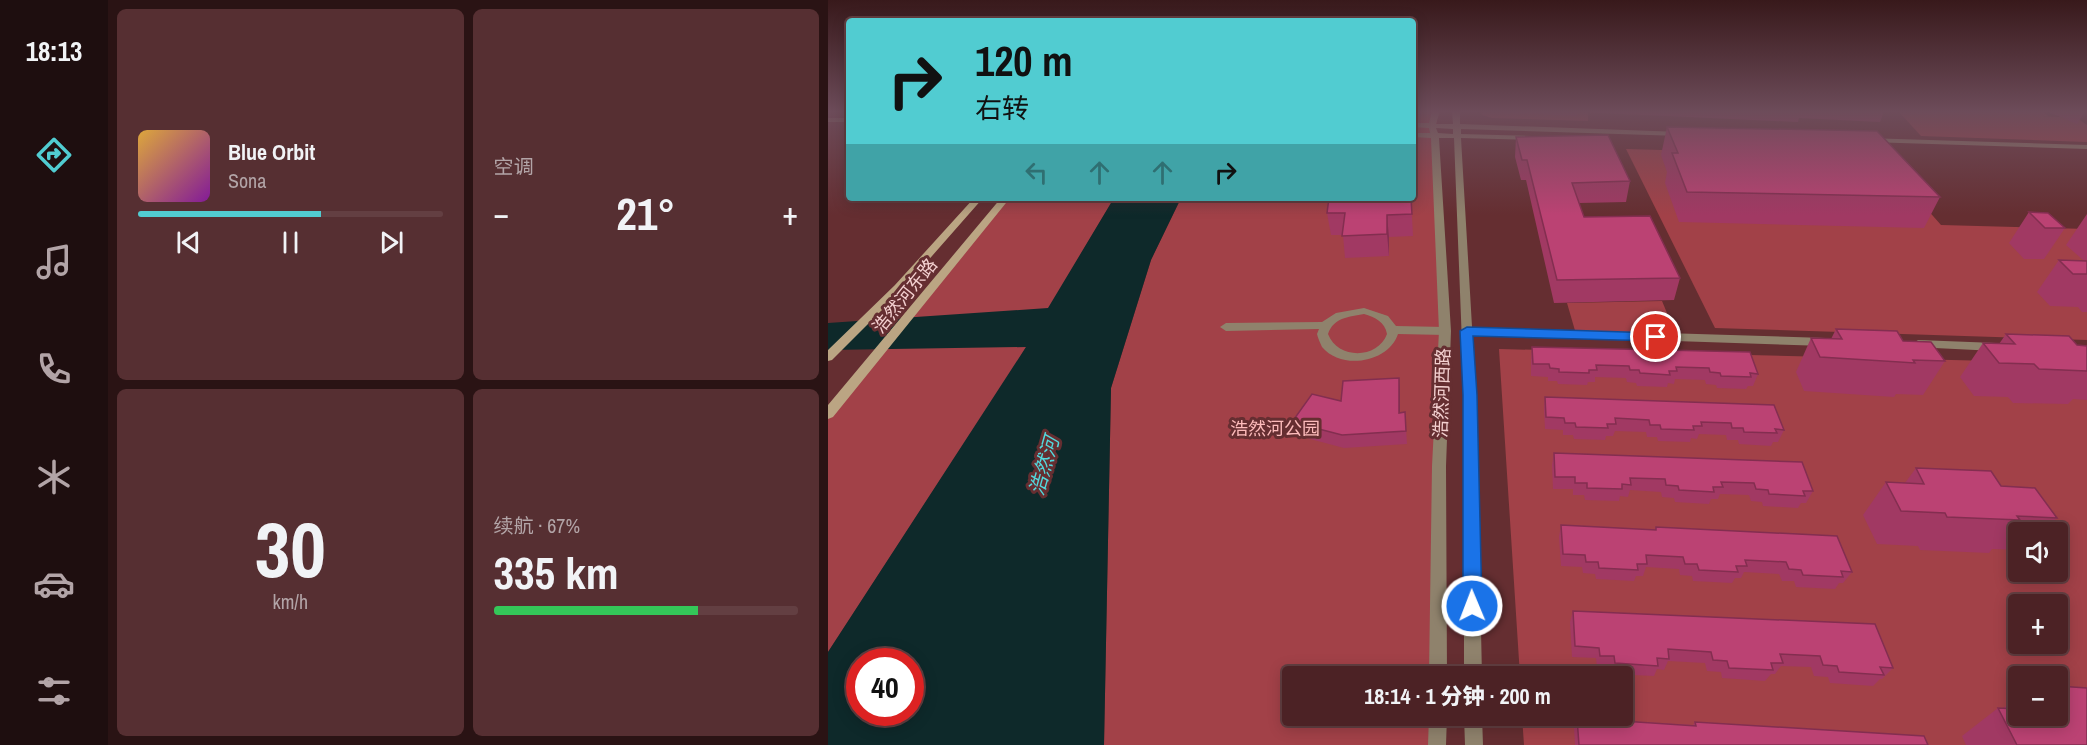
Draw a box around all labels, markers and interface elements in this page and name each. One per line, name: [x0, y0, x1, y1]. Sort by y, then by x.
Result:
text: 18:13: [26, 33, 82, 69]
text: 120 m: [975, 33, 1073, 89]
icon: right: [876, 42, 954, 120]
text: 右转: [975, 90, 1029, 126]
icon: directions: [33, 134, 75, 176]
text: Blue Orbit: [228, 137, 315, 167]
text: 空调: [494, 153, 534, 180]
icon: left: [1020, 156, 1053, 189]
icon: ahead: [1083, 156, 1116, 189]
icon: ahead: [1146, 156, 1179, 189]
icon: right: [1209, 156, 1242, 189]
text: Sona: [228, 167, 266, 194]
text: 21°: [616, 183, 675, 244]
text: −: [494, 191, 509, 235]
text: +: [782, 191, 798, 235]
icon: previous: [172, 226, 205, 259]
icon: pause: [274, 226, 307, 259]
icon: next: [375, 226, 408, 259]
icon: music: [33, 241, 75, 283]
street label: 浩然河东路: [867, 253, 943, 339]
pin: [1630, 311, 1681, 362]
icon: arrive: [1639, 320, 1672, 353]
icon: phone: [33, 348, 75, 390]
street label: 浩然河西路: [1427, 348, 1456, 438]
park label: 浩然河公园: [1230, 416, 1320, 441]
water label: 浩然河: [1022, 429, 1066, 498]
icon: climate: [33, 456, 75, 498]
text: 30: [255, 496, 326, 601]
text: 续航 · 67%: [494, 512, 580, 539]
map controls: [2008, 522, 2068, 726]
button: sound: [2008, 522, 2068, 582]
text: 335 km: [494, 542, 619, 603]
icon: car: [33, 563, 75, 605]
position arrow: [1440, 574, 1504, 638]
text: km/h: [272, 588, 308, 615]
button: +: [2008, 594, 2068, 654]
speed limit sign: 40: [846, 648, 924, 726]
button: −: [2008, 666, 2068, 726]
icon: filters: [33, 670, 75, 712]
text: 18:14 · 1 分钟 · 200 m: [1364, 681, 1551, 711]

